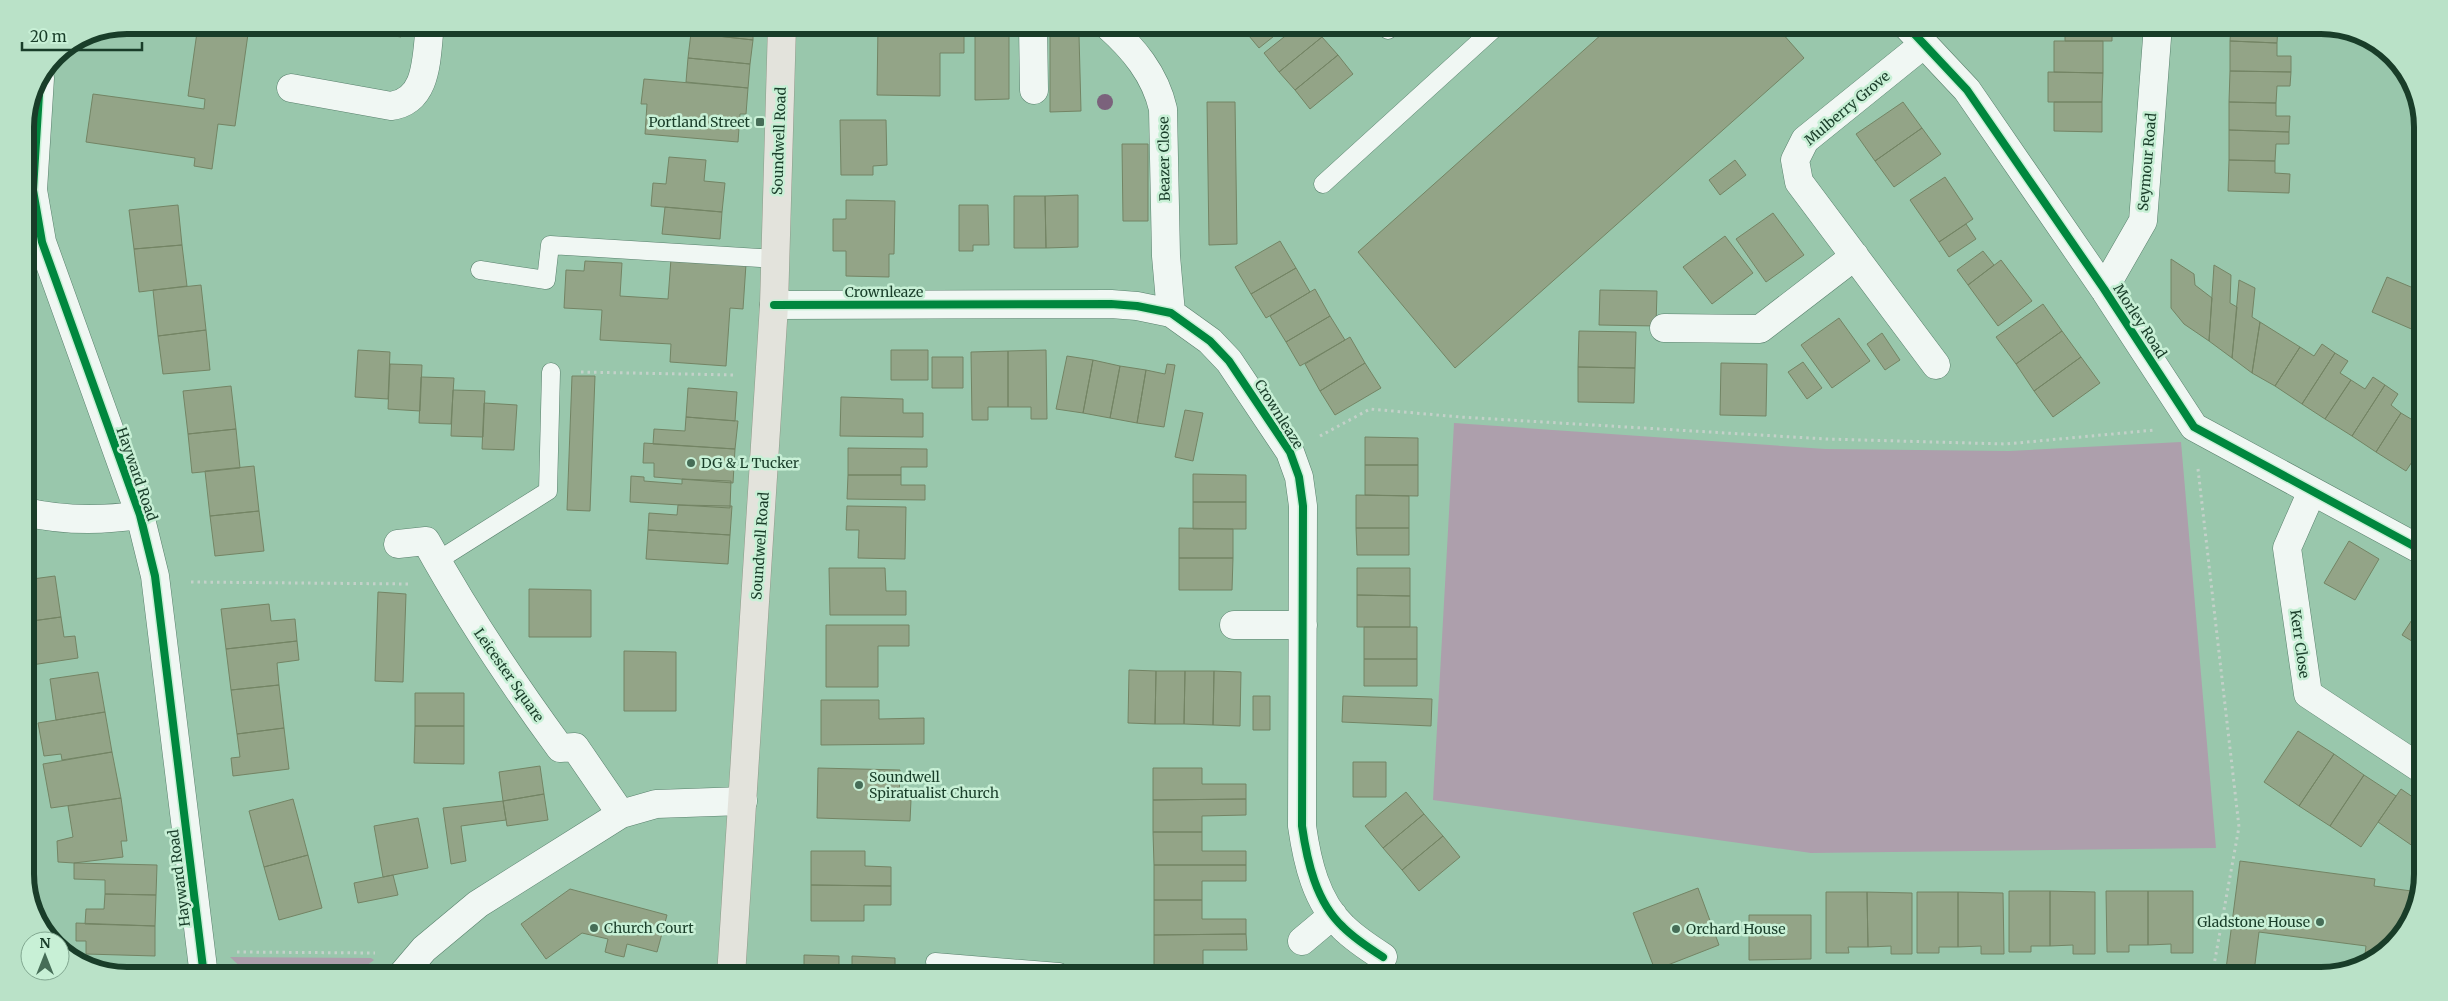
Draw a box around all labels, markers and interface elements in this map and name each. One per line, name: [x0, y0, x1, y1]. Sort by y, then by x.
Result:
scale bar: [22, 20, 142, 52]
text: 20 m: [30, 27, 67, 46]
street label: Mulberry Grove: [1801, 67, 1893, 149]
street label: Soundwell Road: [768, 86, 790, 195]
street label: Seymour Road: [2134, 112, 2160, 212]
place label: Portland Street: [648, 113, 751, 131]
marker: Portland Street: [754, 116, 766, 128]
street label: Beazer Close: [1154, 116, 1174, 202]
street label: Morley Road: [2109, 280, 2171, 362]
street label: Crownleaze: [845, 283, 923, 301]
street label: Crownleaze: [1251, 376, 1307, 452]
street label: Hayward Road: [113, 425, 162, 524]
place label: DG & L Tucker: [701, 454, 799, 472]
marker: DG & L Tucker: [685, 457, 697, 469]
street label: Soundwell Road: [747, 491, 773, 601]
street label: Kerr Close: [2286, 609, 2314, 679]
street label: Leicester Square: [470, 625, 548, 725]
place label: Soundwell Spiratualist Church: [869, 768, 999, 802]
marker: Soundwell Spiratualist Church: [853, 779, 865, 791]
street label: Hayward Road: [164, 828, 194, 928]
place label: Gladstone House: [2197, 913, 2310, 931]
marker: Gladstone House: [2314, 916, 2326, 928]
place label: Church Court: [604, 919, 694, 937]
place label: Orchard House: [1686, 920, 1785, 938]
marker: Church Court: [588, 922, 600, 934]
marker: Orchard House: [1670, 923, 1682, 935]
north arrow: [20, 931, 70, 981]
text: N: [39, 934, 51, 952]

